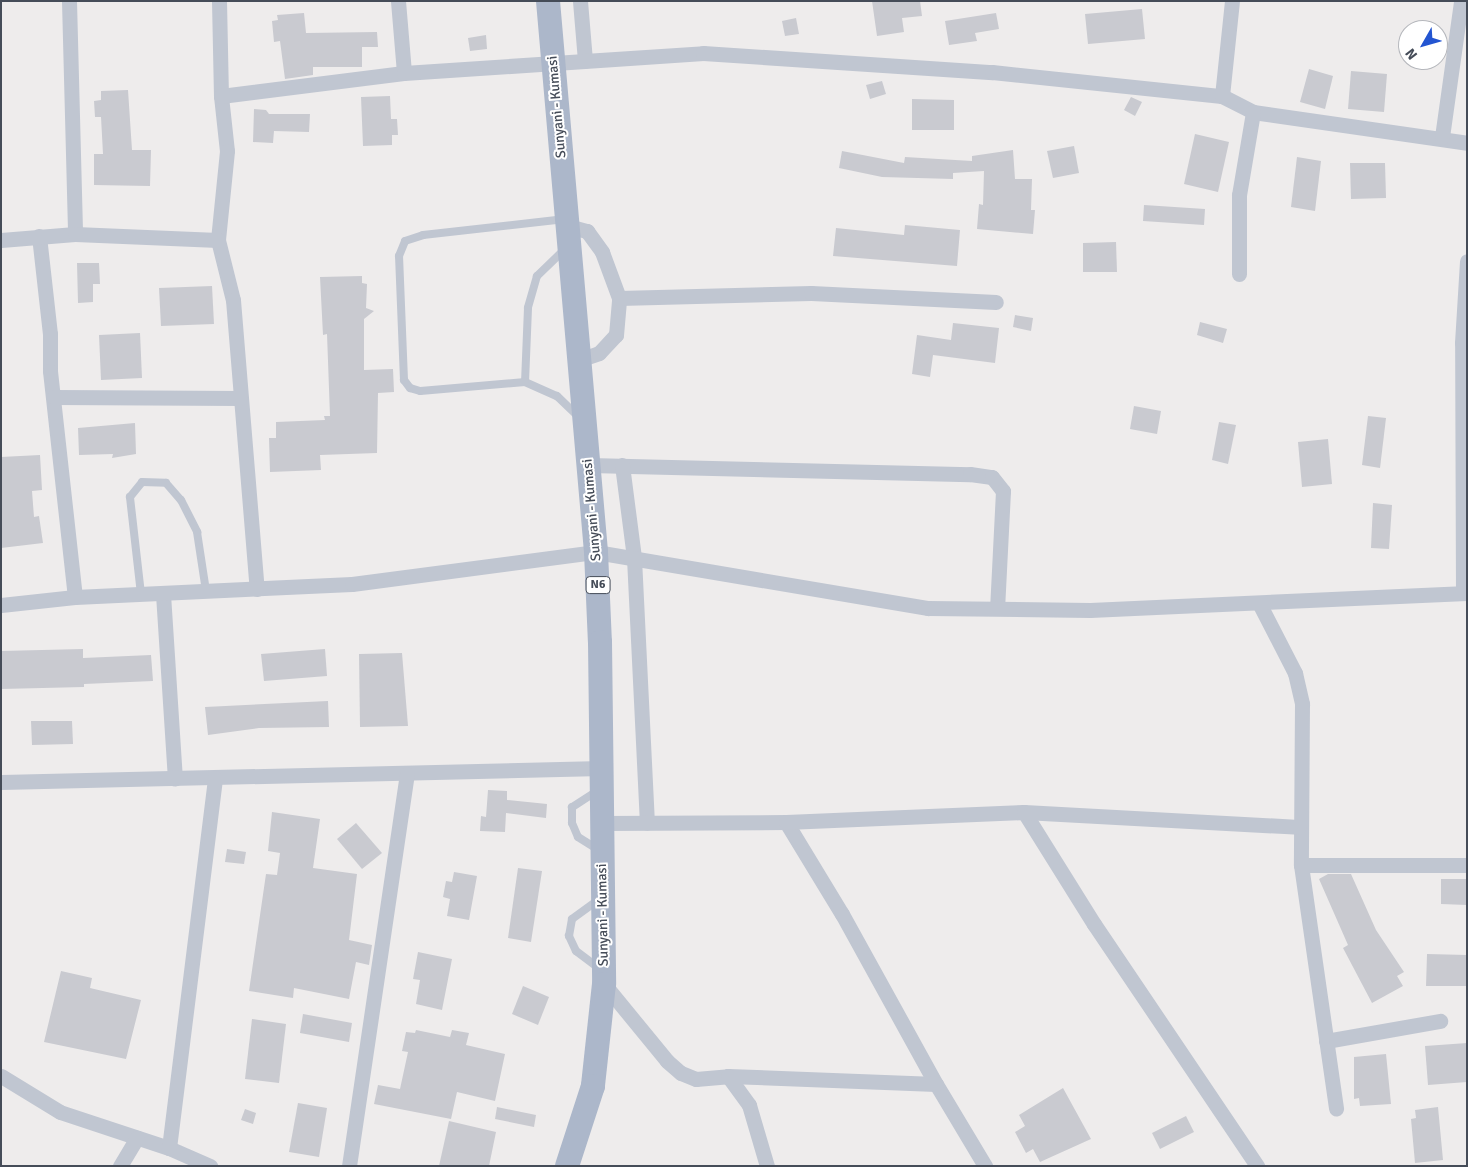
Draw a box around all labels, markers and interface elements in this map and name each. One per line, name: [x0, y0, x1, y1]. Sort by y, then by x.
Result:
north arrow: [1398, 20, 1448, 70]
text: N: [1402, 45, 1421, 63]
street label: Sunyani - Kumasi: [544, 55, 570, 159]
street label: Sunyani - Kumasi: [579, 458, 605, 562]
road number: N6: [586, 576, 610, 594]
street label: Sunyani - Kumasi: [594, 863, 612, 967]

